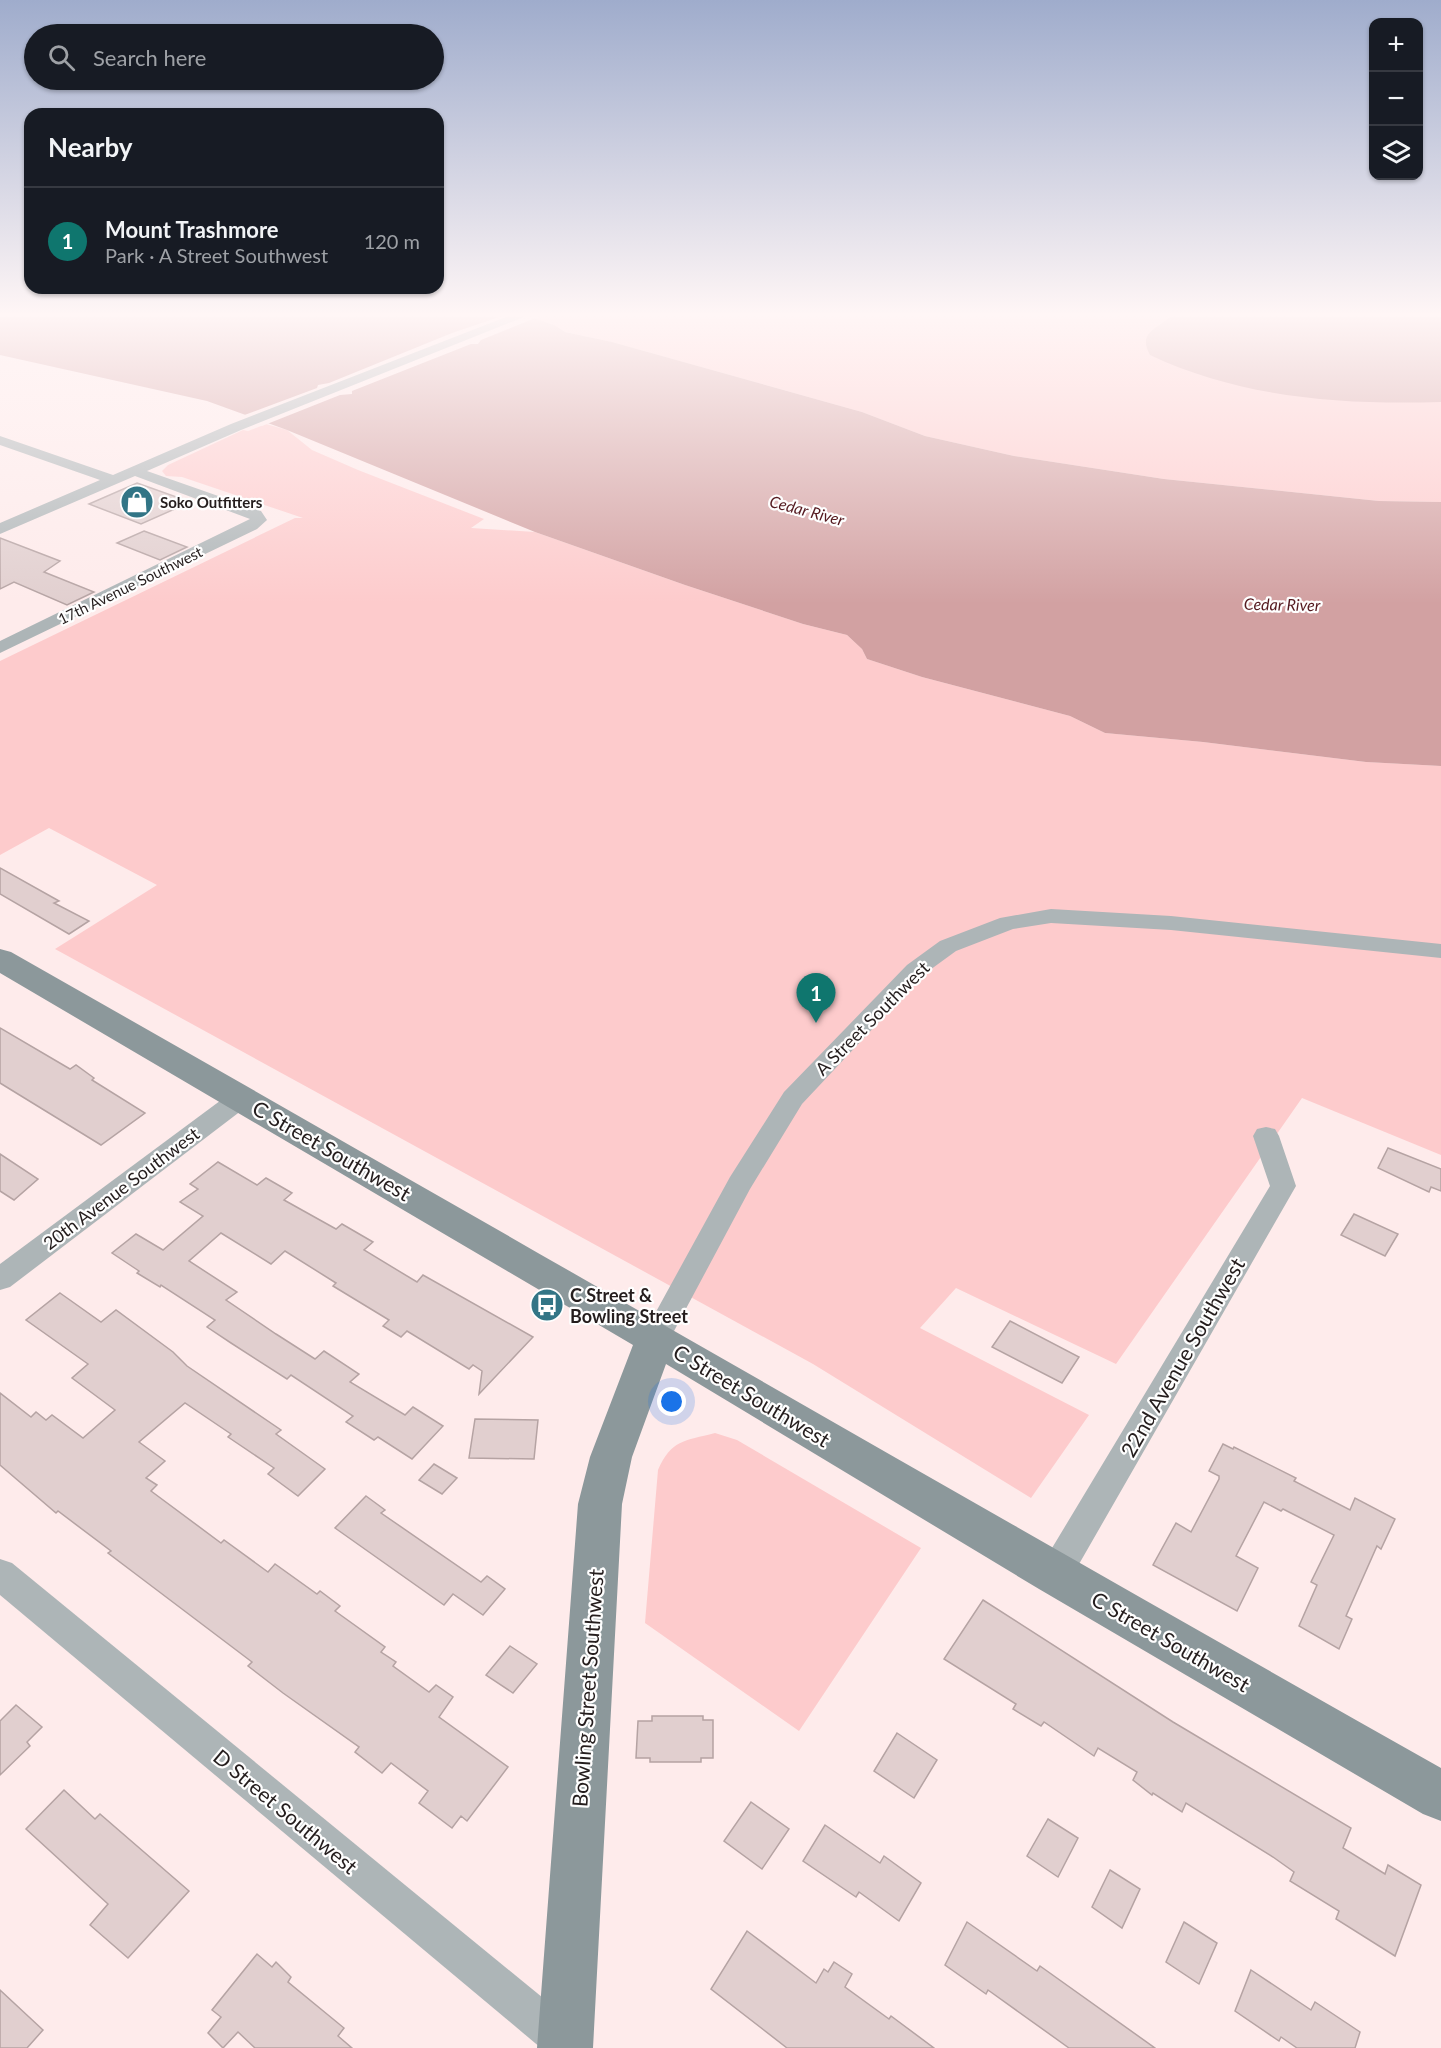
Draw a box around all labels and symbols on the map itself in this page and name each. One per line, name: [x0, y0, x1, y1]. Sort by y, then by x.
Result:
shop icon: Soko Outfitters: [119, 484, 155, 520]
water label: Cedar River: [768, 491, 847, 529]
place label: Soko Outfitters: [160, 493, 263, 511]
street label: 17th Avenue Southwest: [55, 542, 206, 628]
water label: Cedar River: [1244, 594, 1321, 614]
street label: A Street Southwest: [810, 956, 934, 1080]
pin: 1: [796, 974, 836, 1023]
street label: C Street Southwest: [249, 1095, 416, 1206]
street label: 20th Avenue Southwest: [39, 1122, 204, 1254]
street label: 22nd Avenue Southwest: [1115, 1253, 1249, 1461]
place label: C Street & Bowling Street: [570, 1284, 688, 1327]
bus stop icon: C Street & Bowling Street: [529, 1287, 565, 1323]
street label: C Street Southwest: [669, 1338, 835, 1452]
your location: [657, 1387, 686, 1416]
street label: Bowling Street Southwest: [566, 1568, 608, 1808]
street label: C Street Southwest: [1088, 1586, 1255, 1697]
street label: D Street Southwest: [209, 1744, 363, 1879]

